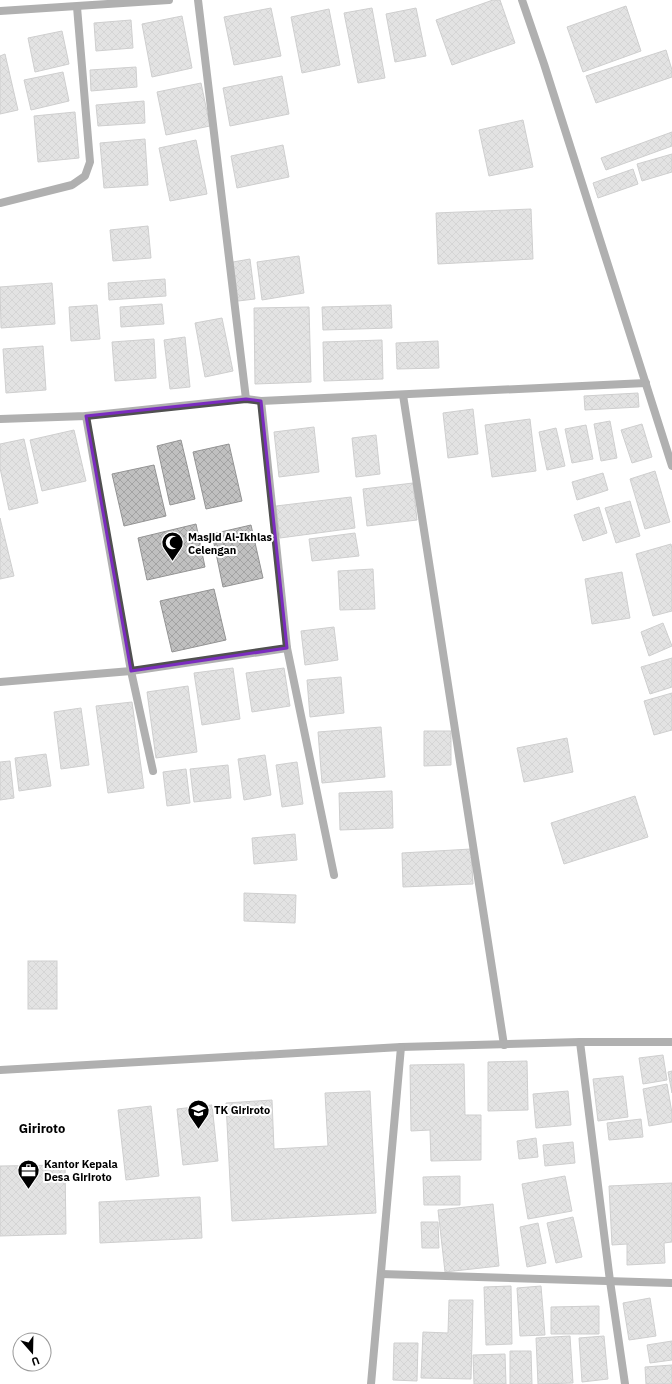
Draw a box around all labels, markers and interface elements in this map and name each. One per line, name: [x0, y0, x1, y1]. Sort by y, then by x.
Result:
mosque icon: Masjid Al-Ikhlas Celengan: [160, 530, 186, 563]
place label: Masjid Al-Ikhlas Celengan: [188, 530, 272, 557]
school or university icon: TK Giriroto: [185, 1097, 211, 1130]
place label: TK Giriroto: [214, 1103, 270, 1117]
district label: Giriroto: [19, 1120, 65, 1137]
office icon: Kantor Kepala Desa Giriroto: [15, 1157, 41, 1190]
place label: Kantor Kepala Desa Giriroto: [44, 1157, 118, 1184]
north arrow: [12, 1332, 52, 1372]
text: U: [29, 1354, 41, 1369]

